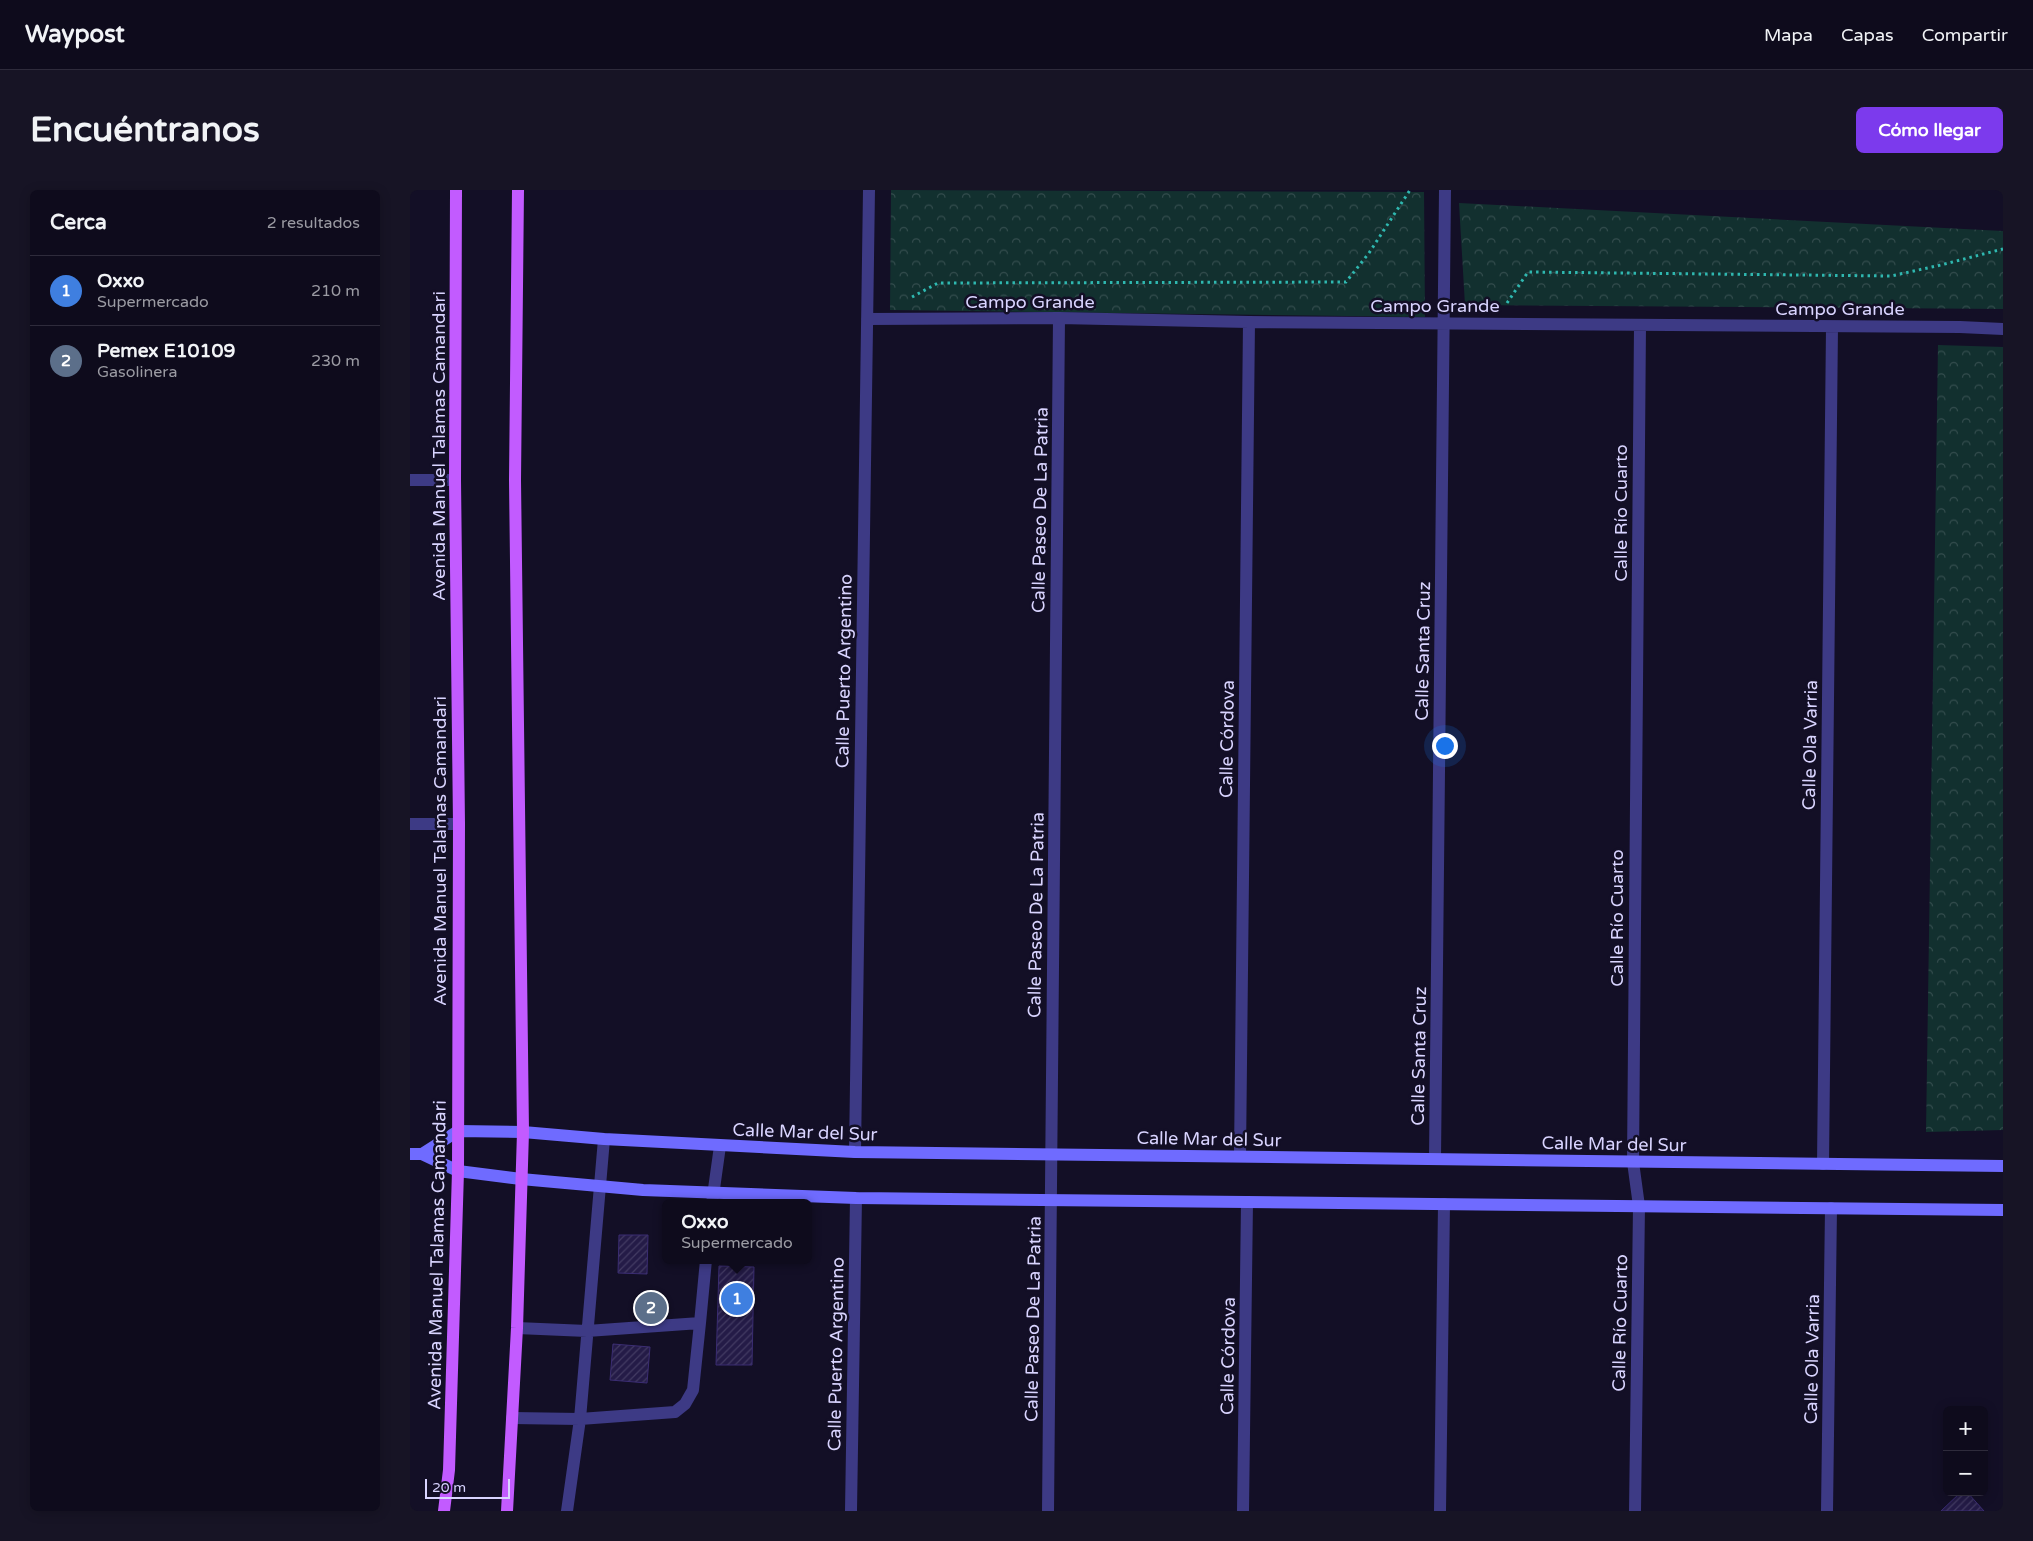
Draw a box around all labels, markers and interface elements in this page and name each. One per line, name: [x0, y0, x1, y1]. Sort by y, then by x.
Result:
text: Waypost: [25, 20, 125, 49]
text: Mapa: [1764, 24, 1813, 46]
text: Capas: [1841, 24, 1894, 46]
text: Compartir: [1922, 24, 2008, 46]
button: Cómo llegar: [1856, 107, 2003, 153]
text: Encuéntranos: [30, 109, 260, 151]
text: Cerca: [50, 210, 107, 235]
text: 2 resultados: [267, 213, 360, 233]
text: Oxxo: [97, 270, 144, 292]
text: 1: [61, 281, 71, 301]
text: 210 m: [311, 281, 360, 301]
street label: Avenida Manuel Talamas Camandari: [428, 291, 450, 601]
street label: Campo Grande: [965, 291, 1095, 313]
text: Supermercado: [97, 292, 209, 312]
street label: Campo Grande: [1370, 295, 1500, 317]
street label: Campo Grande: [1775, 298, 1905, 320]
text: Pemex E10109: [97, 340, 235, 362]
text: 2: [61, 351, 71, 371]
text: 230 m: [311, 351, 360, 371]
text: Gasolinera: [97, 362, 177, 382]
street label: Calle Paseo De La Patria: [1027, 407, 1053, 613]
street label: Calle Río Cuarto: [1610, 444, 1632, 582]
street label: Calle Puerto Argentino: [831, 574, 857, 768]
street label: Calle Santa Cruz: [1411, 581, 1435, 721]
street label: Calle Córdova: [1215, 680, 1239, 798]
street label: Calle Ola Varria: [1798, 680, 1822, 810]
street label: Avenida Manuel Talamas Camandari: [429, 696, 451, 1006]
your location: [1432, 733, 1458, 759]
street label: Calle Paseo De La Patria: [1023, 812, 1049, 1018]
street label: Calle Río Cuarto: [1606, 849, 1628, 987]
street label: Calle Santa Cruz: [1407, 986, 1431, 1126]
street label: Avenida Manuel Talamas Camandari: [423, 1100, 451, 1410]
street label: Calle Mar del Sur: [732, 1118, 878, 1146]
street label: Calle Mar del Sur: [1136, 1127, 1282, 1151]
street label: Calle Mar del Sur: [1541, 1132, 1687, 1156]
popup: [662, 1199, 812, 1264]
text: Oxxo: [681, 1211, 728, 1233]
street label: Calle Paseo De La Patria: [1020, 1216, 1046, 1422]
text: Supermercado: [681, 1233, 793, 1253]
street label: Calle Río Cuarto: [1608, 1254, 1632, 1392]
street label: Calle Puerto Argentino: [823, 1257, 849, 1451]
pin: 1: [721, 1280, 753, 1318]
pin: 2: [635, 1289, 667, 1327]
street label: Calle Ola Varria: [1800, 1294, 1824, 1424]
street label: Calle Córdova: [1216, 1297, 1240, 1415]
map controls: [1943, 1406, 1988, 1496]
button: +: [1943, 1406, 1988, 1451]
button: −: [1943, 1451, 1988, 1496]
scale bar: [425, 1476, 510, 1499]
text: 20 m: [432, 1479, 466, 1496]

